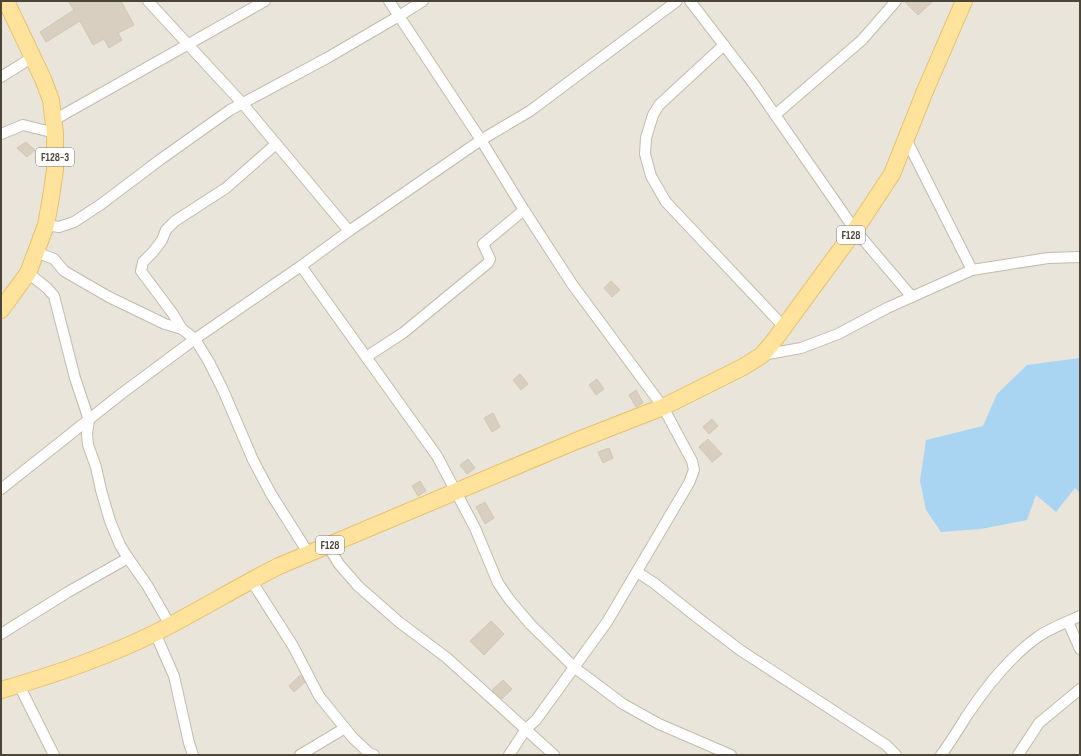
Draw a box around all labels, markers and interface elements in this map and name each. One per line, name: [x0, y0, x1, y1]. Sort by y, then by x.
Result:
road number: F128-3: [36, 148, 74, 166]
road number: F128: [837, 226, 865, 244]
road number: F128: [316, 536, 344, 554]

